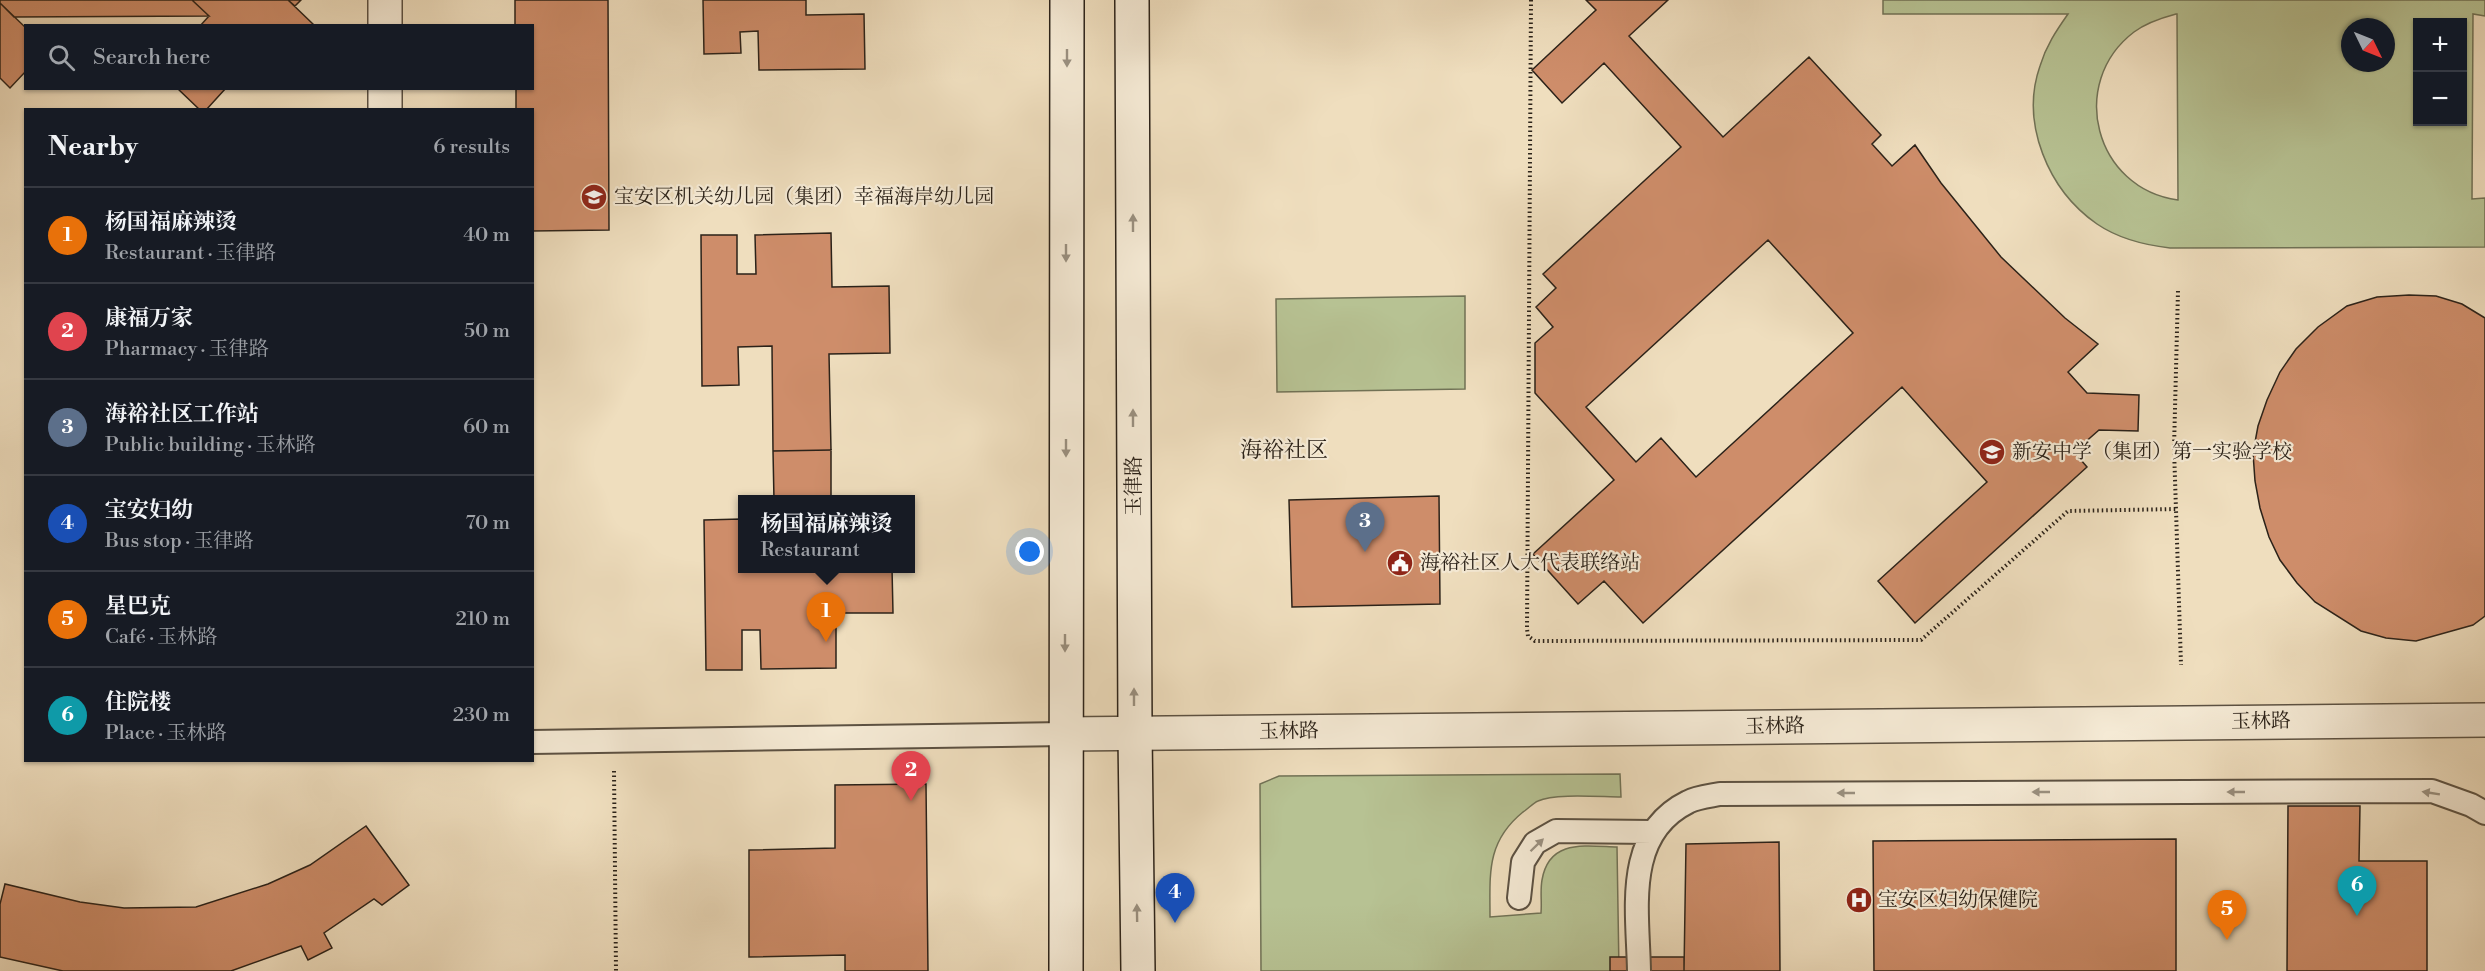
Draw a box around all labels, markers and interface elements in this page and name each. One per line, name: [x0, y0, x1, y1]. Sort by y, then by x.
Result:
north arrow: [2341, 18, 2395, 72]
map controls: [2413, 18, 2467, 126]
button: +: [2413, 18, 2467, 72]
search box: [24, 24, 534, 90]
icon: search: [45, 41, 78, 74]
text: Search here: [93, 44, 210, 71]
one-way arrow: [1062, 49, 1072, 68]
button: −: [2413, 72, 2467, 126]
text: Nearby: [48, 131, 138, 163]
text: 6 results: [433, 135, 510, 160]
school or university icon: 宝安区机关幼儿园（集团）幸福海岸幼儿园: [579, 182, 609, 212]
place label: 宝安区机关幼儿园（集团）幸福海岸幼儿园: [614, 185, 994, 210]
text: 杨国福麻辣烫: [105, 209, 237, 236]
one-way arrow: [1128, 213, 1138, 232]
text: 1: [63, 223, 72, 248]
text: 40 m: [463, 223, 510, 248]
text: Restaurant · 玉律路: [105, 241, 276, 266]
one-way arrow: [1061, 244, 1071, 263]
text: 康福万家: [105, 305, 193, 332]
text: 2: [61, 319, 74, 344]
text: 50 m: [464, 319, 510, 344]
text: Pharmacy · 玉律路: [105, 337, 269, 362]
text: 海裕社区工作站: [105, 401, 259, 428]
one-way arrow: [1128, 408, 1138, 427]
text: 3: [61, 415, 74, 440]
text: 60 m: [463, 415, 510, 440]
text: Public building · 玉林路: [105, 433, 316, 458]
district label: 海裕社区: [1240, 437, 1328, 464]
school or university icon: 新安中学（集团）第一实验学校: [1977, 437, 2007, 467]
one-way arrow: [1061, 439, 1071, 458]
place label: 新安中学（集团）第一实验学校: [2012, 440, 2292, 465]
street label: 玉律路: [1122, 456, 1147, 516]
popup: [738, 495, 915, 573]
text: 宝安妇幼: [105, 497, 193, 524]
pin: 3: [1346, 502, 1384, 552]
text: 4: [61, 511, 74, 536]
text: 70 m: [466, 511, 510, 536]
text: 杨国福麻辣烫: [760, 511, 893, 538]
text: Bus stop · 玉律路: [105, 529, 253, 554]
your location: [1015, 537, 1044, 566]
text: Restaurant: [760, 538, 860, 563]
public building icon: 海裕社区人大代表联络站: [1385, 548, 1415, 578]
place label: 海裕社区人大代表联络站: [1420, 551, 1640, 576]
pin: 1: [806, 592, 846, 642]
text: 星巴克: [105, 593, 171, 620]
text: 5: [61, 607, 74, 632]
text: 210 m: [455, 607, 510, 632]
text: Café · 玉林路: [105, 625, 217, 650]
one-way arrow: [1060, 634, 1070, 653]
one-way arrow: [1129, 687, 1139, 706]
text: 住院楼: [105, 689, 171, 716]
text: 6: [61, 703, 74, 728]
text: 230 m: [453, 703, 510, 728]
street label: 玉林路: [2231, 709, 2291, 735]
street label: 玉林路: [1745, 714, 1805, 740]
street label: 玉林路: [1259, 719, 1319, 745]
text: Place · 玉林路: [105, 721, 226, 746]
pin: 2: [892, 752, 930, 801]
one-way arrow: [2032, 787, 2051, 797]
one-way arrow: [2227, 787, 2246, 797]
one-way arrow: [1837, 788, 1856, 798]
one-way arrow: [2421, 788, 2440, 797]
one-way arrow: [1529, 838, 1544, 852]
pin: 6: [2338, 866, 2376, 916]
pin: 4: [1156, 874, 1194, 923]
hospital icon: 宝安区妇幼保健院: [1844, 885, 1874, 915]
place label: 宝安区妇幼保健院: [1878, 888, 2038, 913]
pin: 5: [2208, 890, 2246, 940]
one-way arrow: [1133, 903, 1142, 922]

